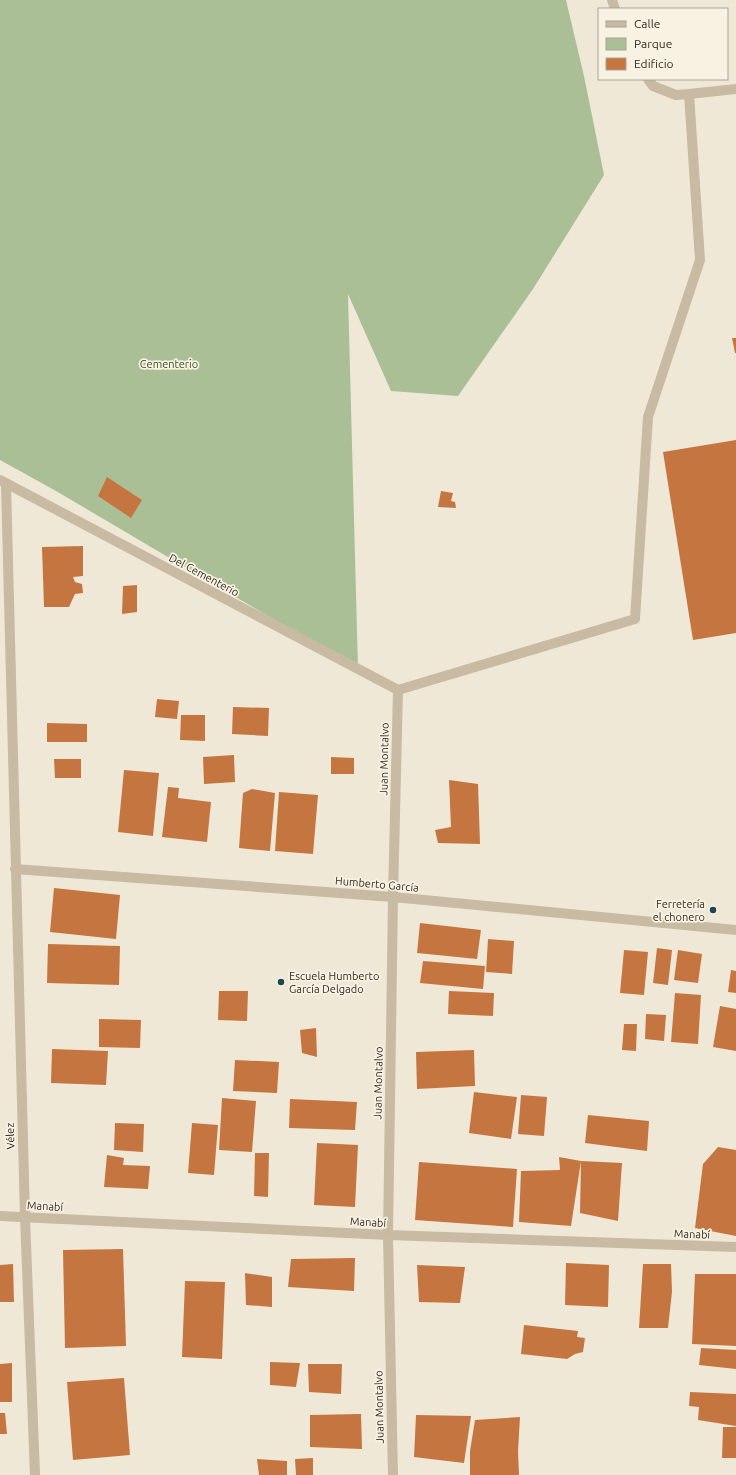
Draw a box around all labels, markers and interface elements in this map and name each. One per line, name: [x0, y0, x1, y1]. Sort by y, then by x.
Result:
legend: [598, 8, 728, 80]
text: Calle: [634, 17, 660, 30]
text: Parque: [634, 37, 672, 50]
text: Edificio: [634, 57, 674, 70]
park label: Cementerio: [140, 358, 198, 370]
street label: Del Cementerio: [167, 551, 241, 599]
street label: Juan Montalvo: [377, 722, 391, 796]
street label: Humberto García: [335, 874, 419, 894]
place label: Ferretería el chonero: [653, 898, 705, 923]
marker: Ferretería el chonero: [708, 905, 718, 915]
place label: Escuela Humberto García Delgado: [289, 970, 379, 995]
marker: Escuela Humberto García Delgado: [276, 977, 286, 987]
street label: Juan Montalvo: [371, 1046, 385, 1120]
street label: Vélez: [4, 1122, 16, 1150]
street label: Manabí: [27, 1199, 64, 1213]
street label: Manabí: [350, 1215, 387, 1229]
street label: Manabí: [674, 1227, 711, 1241]
street label: Juan Montalvo: [372, 1370, 386, 1444]

